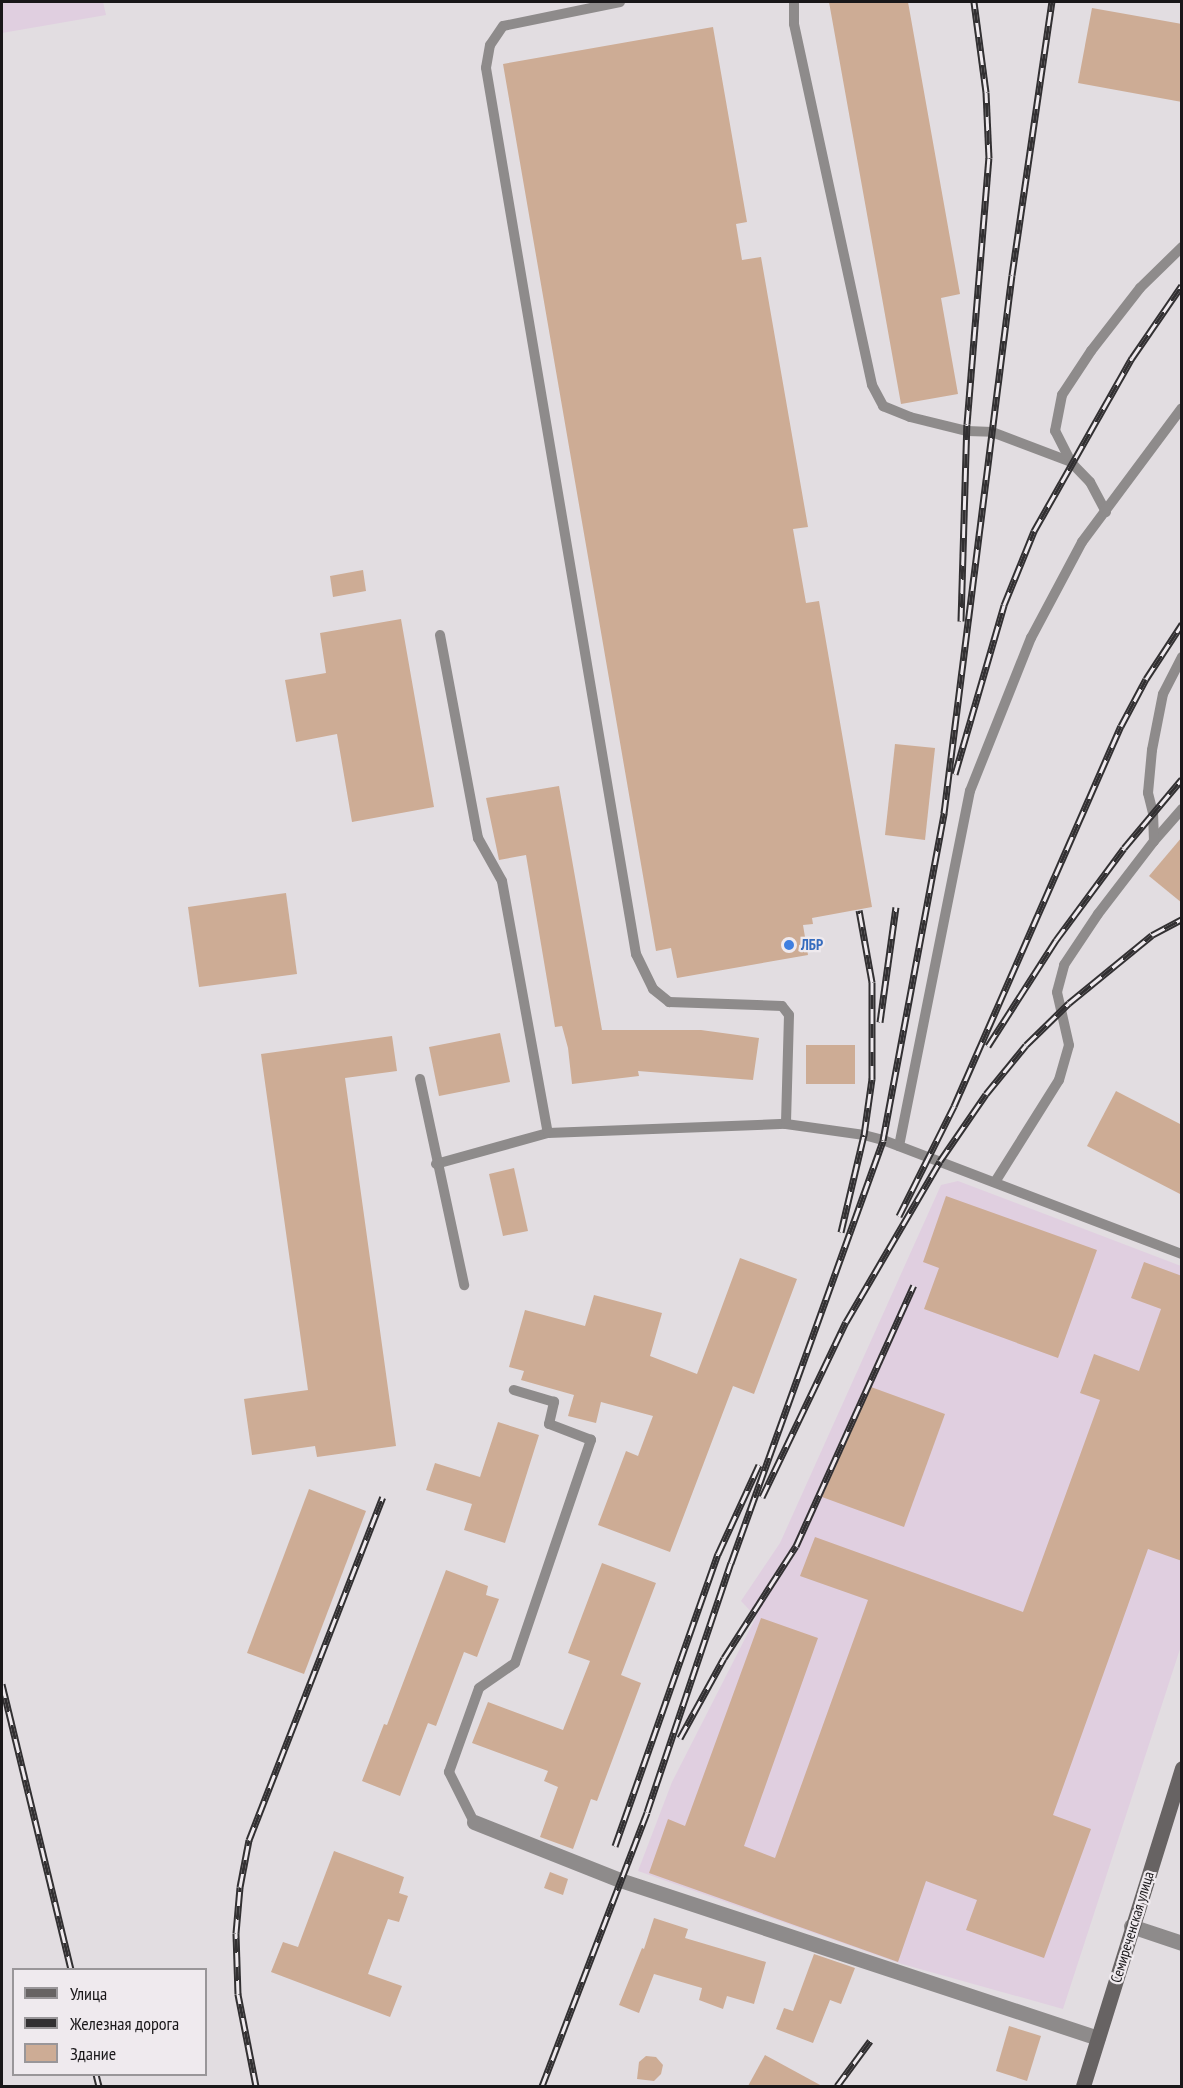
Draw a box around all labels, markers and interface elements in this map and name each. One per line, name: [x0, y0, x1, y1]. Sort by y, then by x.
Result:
place label: ЛБР: [801, 936, 823, 954]
marker: ЛБР: [782, 938, 796, 952]
street label: Семиреченская улица: [1107, 1869, 1157, 1985]
legend: [12, 1968, 207, 2076]
text: Улица: [70, 1982, 107, 2005]
text: Железная дорога: [70, 2012, 179, 2035]
text: Здание: [70, 2042, 116, 2065]

